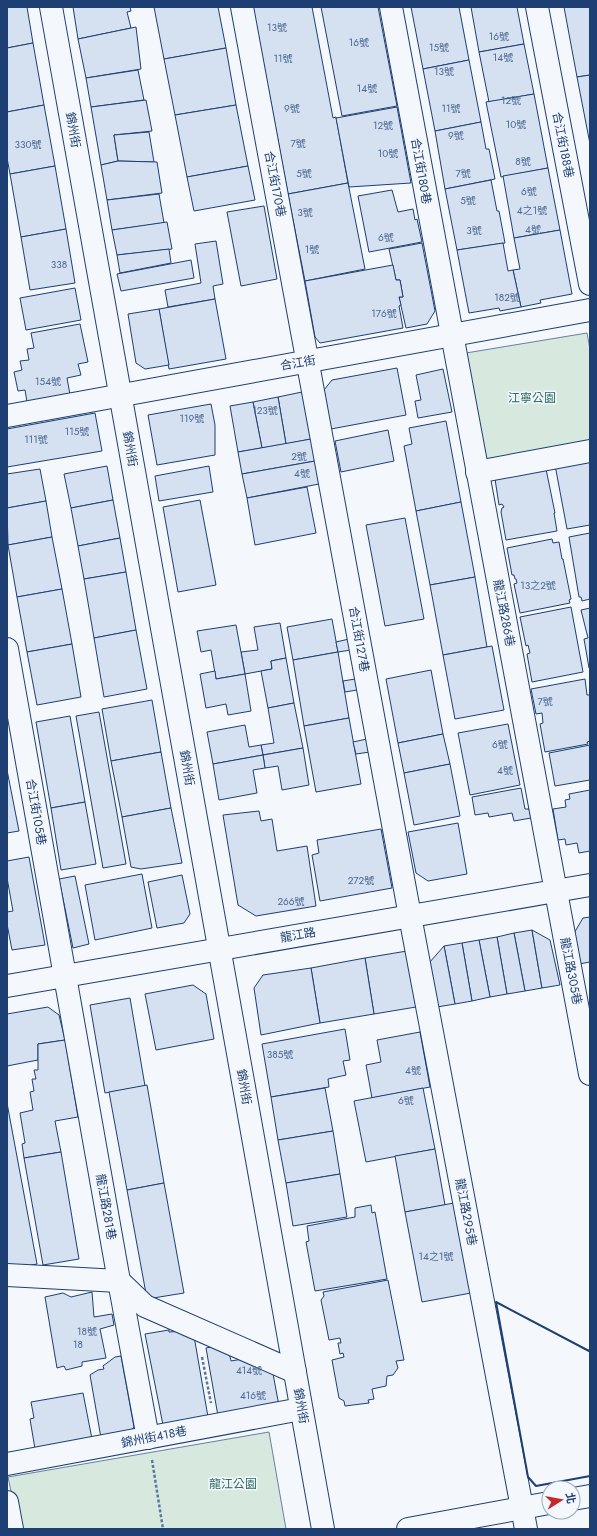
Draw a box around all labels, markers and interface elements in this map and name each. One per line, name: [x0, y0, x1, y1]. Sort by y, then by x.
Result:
house number: 13號: [267, 20, 287, 35]
house number: 16號: [489, 29, 509, 44]
house number: 16號: [349, 35, 369, 50]
house number: 15號: [429, 40, 449, 55]
house number: 14號: [493, 50, 513, 65]
house number: 11號: [274, 51, 293, 66]
house number: 13號: [434, 64, 454, 79]
house number: 14號: [357, 81, 377, 96]
house number: 12號: [501, 93, 521, 108]
house number: 9號: [284, 101, 300, 116]
house number: 11號: [442, 101, 461, 116]
street label: 錦州街: [61, 111, 85, 149]
street label: 合江街188巷: [548, 111, 578, 179]
house number: 10號: [506, 117, 526, 132]
house number: 12號: [373, 118, 393, 133]
house number: 9號: [448, 128, 464, 143]
house number: 7號: [290, 136, 306, 151]
street label: 合江街180巷: [406, 136, 436, 206]
house number: 330號: [15, 137, 41, 152]
house number: 10號: [378, 146, 398, 161]
street label: 合江街170巷: [260, 149, 290, 219]
house number: 8號: [515, 154, 531, 169]
house number: 5號: [296, 166, 312, 181]
house number: 7號: [455, 166, 471, 181]
house number: 6號: [521, 184, 537, 199]
house number: 5號: [460, 193, 476, 208]
house number: 4之1號: [517, 203, 547, 218]
house number: 3號: [297, 205, 313, 220]
house number: 4號: [525, 222, 541, 237]
house number: 3號: [466, 223, 482, 238]
house number: 6號: [378, 230, 394, 245]
house number: 1號: [305, 242, 319, 257]
house number: 338: [51, 257, 67, 272]
house number: 182號: [494, 290, 520, 305]
house number: 176號: [371, 306, 397, 321]
street label: 合江街: [279, 351, 317, 375]
house number: 154號: [35, 374, 61, 389]
park label: 江寧公園: [508, 389, 556, 407]
house number: 123號: [252, 403, 278, 418]
house number: 119號: [180, 411, 204, 426]
house number: 115號: [65, 424, 89, 439]
street label: 錦州街: [118, 430, 142, 468]
house number: 111號: [24, 432, 48, 447]
house number: 2號: [291, 449, 307, 464]
house number: 4號: [294, 466, 310, 481]
street label: 龍江路286巷: [489, 578, 519, 648]
house number: 13之2號: [520, 578, 556, 593]
street label: 合江街127巷: [344, 605, 374, 673]
house number: 7號: [537, 694, 553, 709]
house number: 6號: [492, 737, 508, 752]
street label: 錦州街: [175, 749, 199, 787]
house number: 4號: [497, 763, 513, 778]
street label: 合江街105巷: [21, 777, 51, 847]
house number: 272號: [348, 873, 374, 888]
house number: 266號: [277, 894, 305, 909]
street label: 龍江路: [279, 923, 317, 947]
street label: 龍江路305巷: [556, 936, 586, 1006]
house number: 385號: [267, 1047, 293, 1062]
house number: 4號: [405, 1063, 421, 1078]
street label: 錦州街: [232, 1068, 256, 1106]
house number: 6號: [398, 1093, 414, 1108]
street label: 龍江路281巷: [91, 1173, 121, 1241]
street label: 龍江路295巷: [451, 1177, 481, 1247]
house number: 14之1號: [419, 1249, 453, 1264]
house number: 18號: [77, 1324, 97, 1339]
house number: 18: [73, 1337, 83, 1352]
house number: 414號: [236, 1363, 262, 1378]
street label: 錦州街: [289, 1387, 313, 1425]
house number: 416號: [240, 1388, 266, 1403]
street label: 錦州街418巷: [119, 1422, 189, 1452]
park label: 龍江公園: [209, 1475, 257, 1493]
north arrow: [541, 1480, 581, 1520]
text: 北: [562, 1491, 580, 1505]

